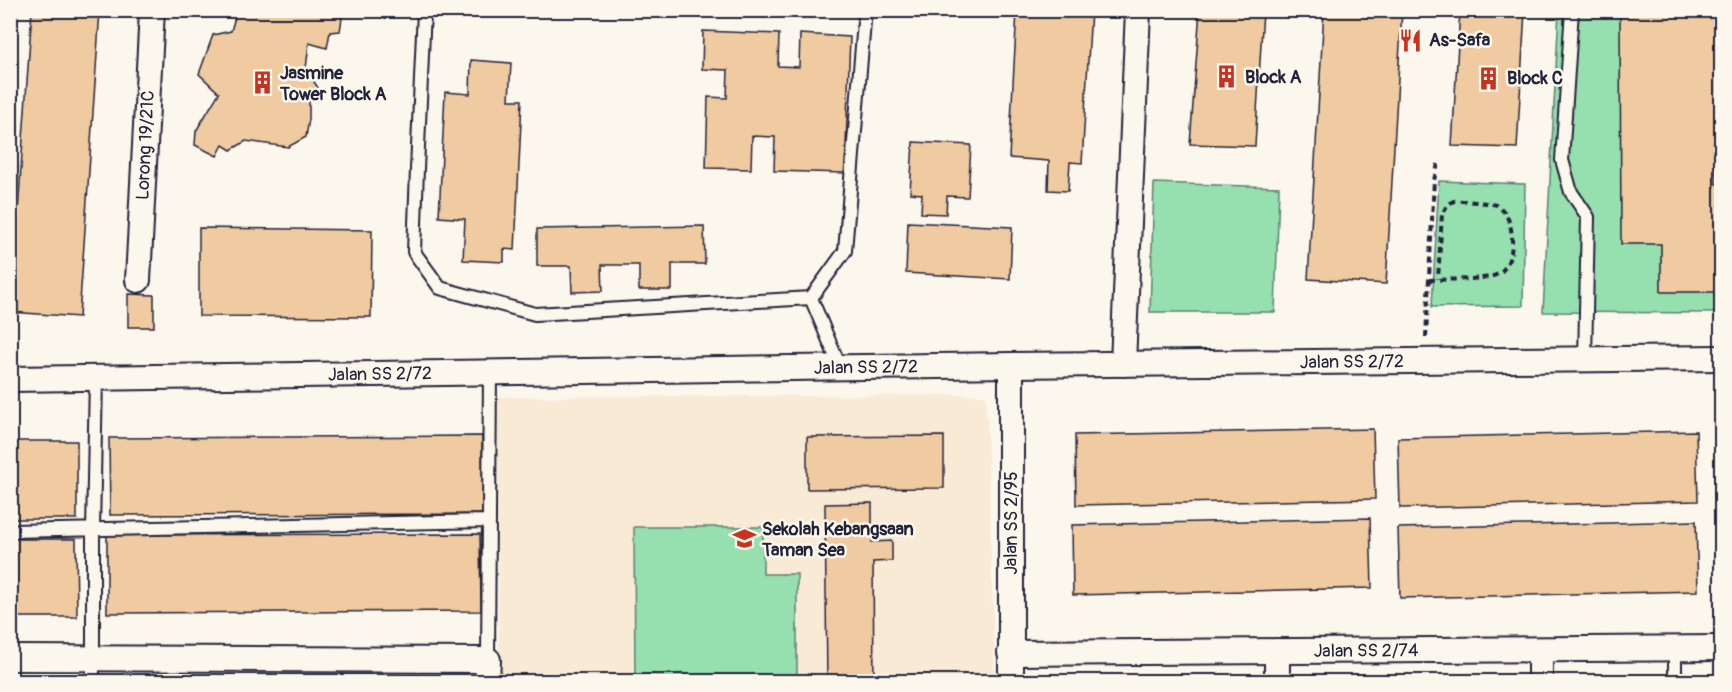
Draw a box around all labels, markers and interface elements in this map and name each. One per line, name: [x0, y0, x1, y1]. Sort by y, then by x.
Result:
restaurant icon: As-Safa: [1398, 27, 1424, 53]
place label: As-Safa: [1429, 29, 1491, 52]
place label: Jasmine Tower Block A: [279, 62, 387, 106]
building icon: Block A: [1214, 64, 1240, 90]
building icon: Block C: [1476, 65, 1502, 91]
place label: Block A: [1245, 66, 1302, 89]
place label: Block C: [1507, 67, 1563, 90]
building icon: Jasmine Tower Block A: [249, 70, 275, 96]
street label: Lorong 19/21C: [131, 90, 160, 201]
street label: Jalan SS 2/72: [1300, 350, 1404, 374]
street label: Jalan SS 2/72: [814, 355, 918, 380]
street label: Jalan SS 2/72: [328, 362, 432, 387]
street label: Jalan SS 2/95: [1000, 471, 1023, 575]
place label: Sekolah Kebangsaan Taman Sea: [761, 518, 914, 562]
school or university icon: Sekolah Kebangsaan Taman Sea: [731, 526, 757, 552]
street label: Jalan SS 2/74: [1314, 639, 1419, 663]

